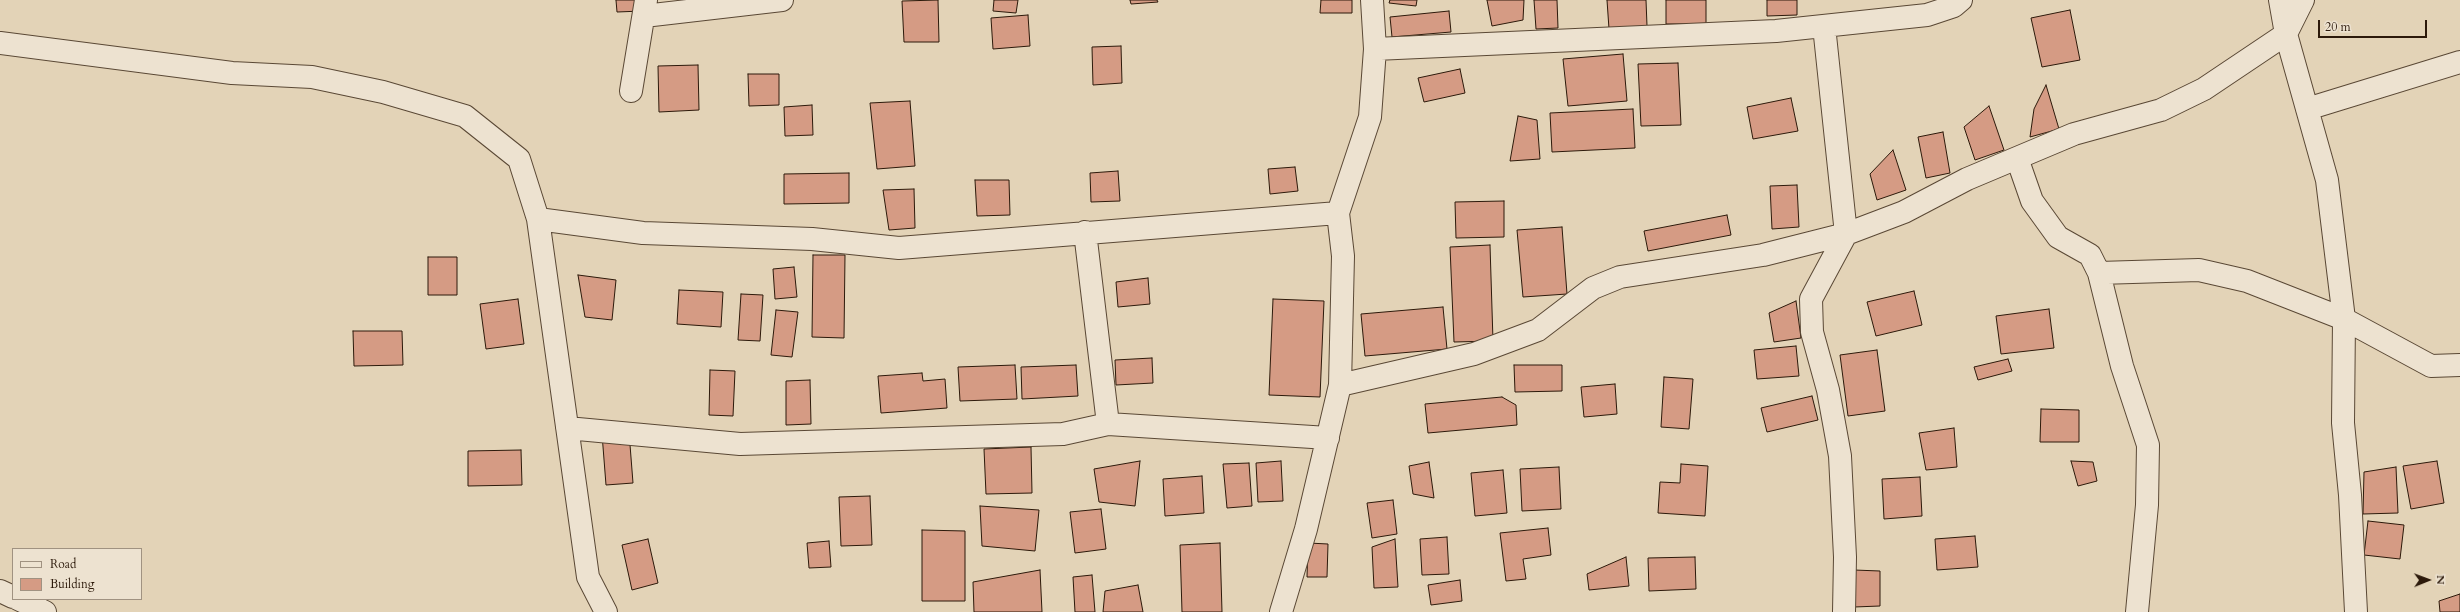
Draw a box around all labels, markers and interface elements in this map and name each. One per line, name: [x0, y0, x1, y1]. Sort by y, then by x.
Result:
scale bar: [2320, 12, 2429, 38]
text: 20 m: [2325, 19, 2351, 35]
legend: [12, 548, 142, 600]
text: Road: [50, 556, 76, 572]
north arrow: [2408, 560, 2448, 600]
text: N: [2433, 575, 2448, 585]
text: Building: [50, 576, 94, 592]

